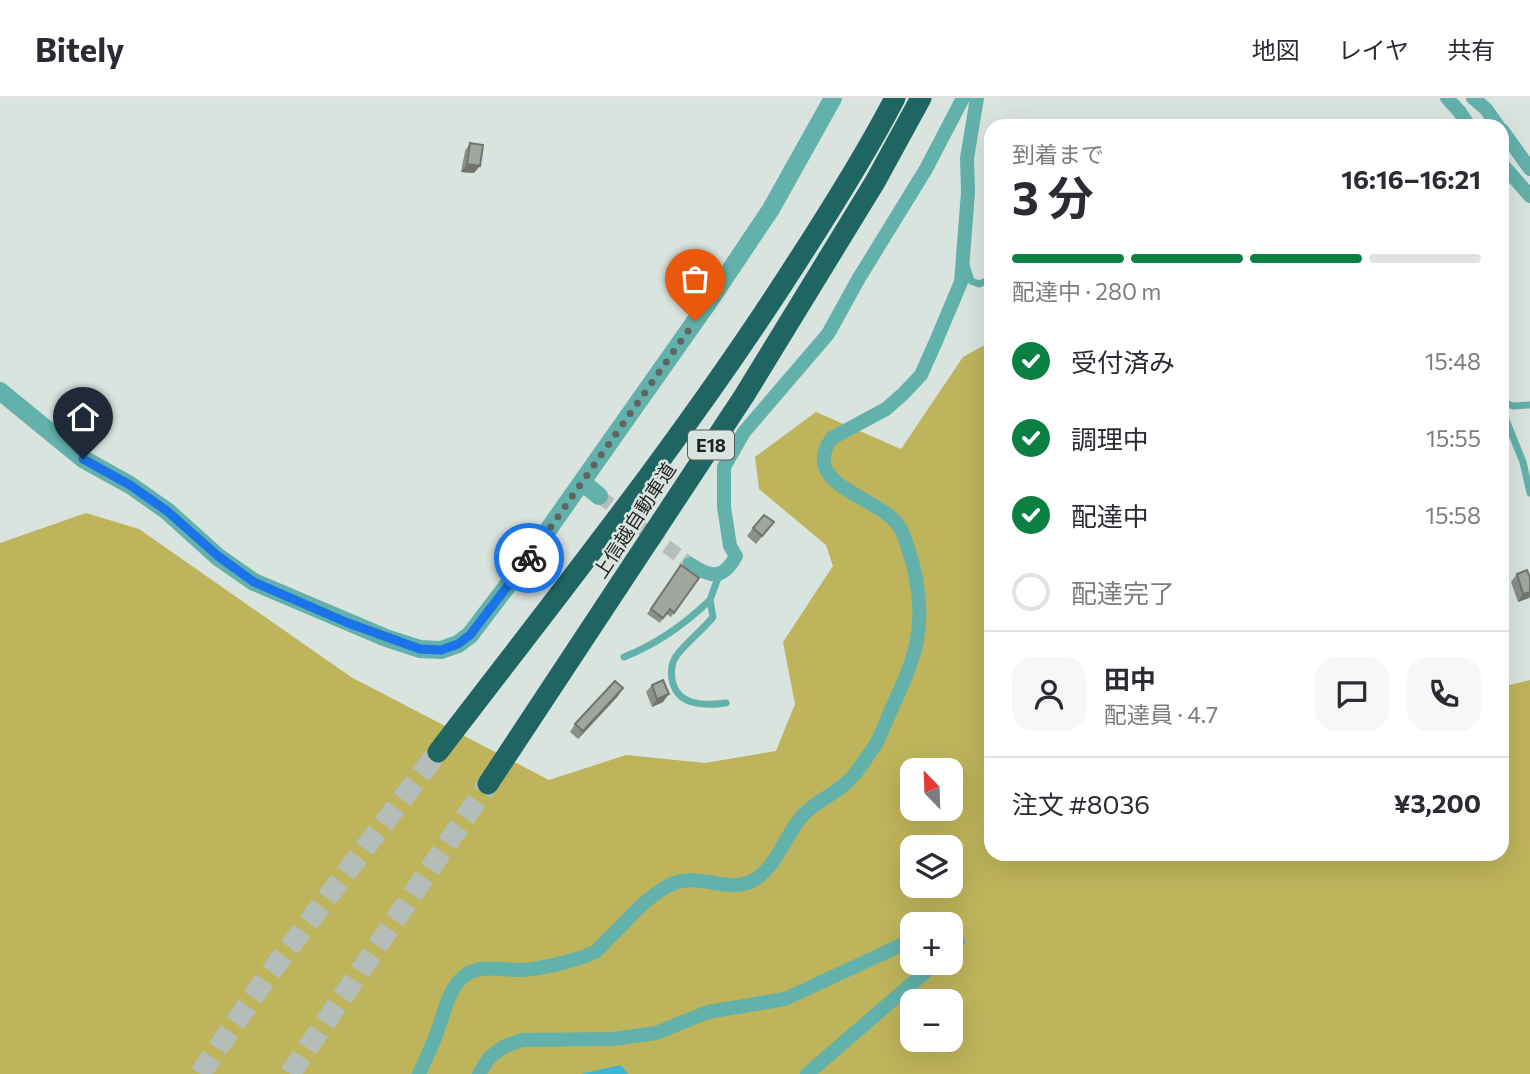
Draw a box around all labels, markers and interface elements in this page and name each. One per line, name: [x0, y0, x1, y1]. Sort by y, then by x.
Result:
text: Bitely: [35, 28, 124, 69]
text: 地図: [1252, 35, 1300, 64]
text: レイヤ: [1338, 35, 1409, 64]
text: 共有: [1447, 35, 1495, 64]
text: 到着まで: [1012, 140, 1104, 168]
text: 16:16–16:21: [1341, 163, 1481, 194]
text: 3 分: [1012, 168, 1094, 224]
pin: [665, 249, 725, 321]
icon: bag: [676, 260, 714, 298]
text: 配達中 · 280 m: [1012, 277, 1161, 305]
icon: check: [1012, 342, 1050, 380]
text: 受付済み: [1071, 346, 1175, 377]
text: 15:48: [1425, 347, 1481, 375]
pin: [53, 387, 113, 459]
icon: home: [64, 398, 102, 436]
icon: check: [1012, 419, 1050, 457]
text: 調理中: [1071, 423, 1149, 454]
text: 15:55: [1426, 424, 1481, 452]
road number: E18: [688, 430, 734, 460]
street label: 上信越自動車道: [588, 458, 680, 582]
icon: check: [1012, 496, 1050, 534]
text: 配達中: [1071, 500, 1149, 531]
text: 15:58: [1425, 501, 1481, 529]
courier: [494, 523, 564, 593]
icon: bike: [510, 539, 548, 577]
text: 配達完了: [1071, 577, 1175, 608]
button: person: [1012, 657, 1086, 731]
button: chat: [1315, 657, 1389, 731]
button: phone: [1407, 657, 1481, 731]
text: 田中: [1104, 663, 1156, 694]
text: 配達員 · 4.7: [1104, 700, 1218, 728]
north arrow: [900, 758, 962, 821]
map controls: [900, 758, 963, 1052]
text: ¥3,200: [1394, 787, 1481, 818]
text: 注文 #8036: [1012, 788, 1150, 819]
button: layers: [900, 835, 963, 898]
button: +: [900, 912, 963, 975]
button: −: [900, 989, 963, 1052]

